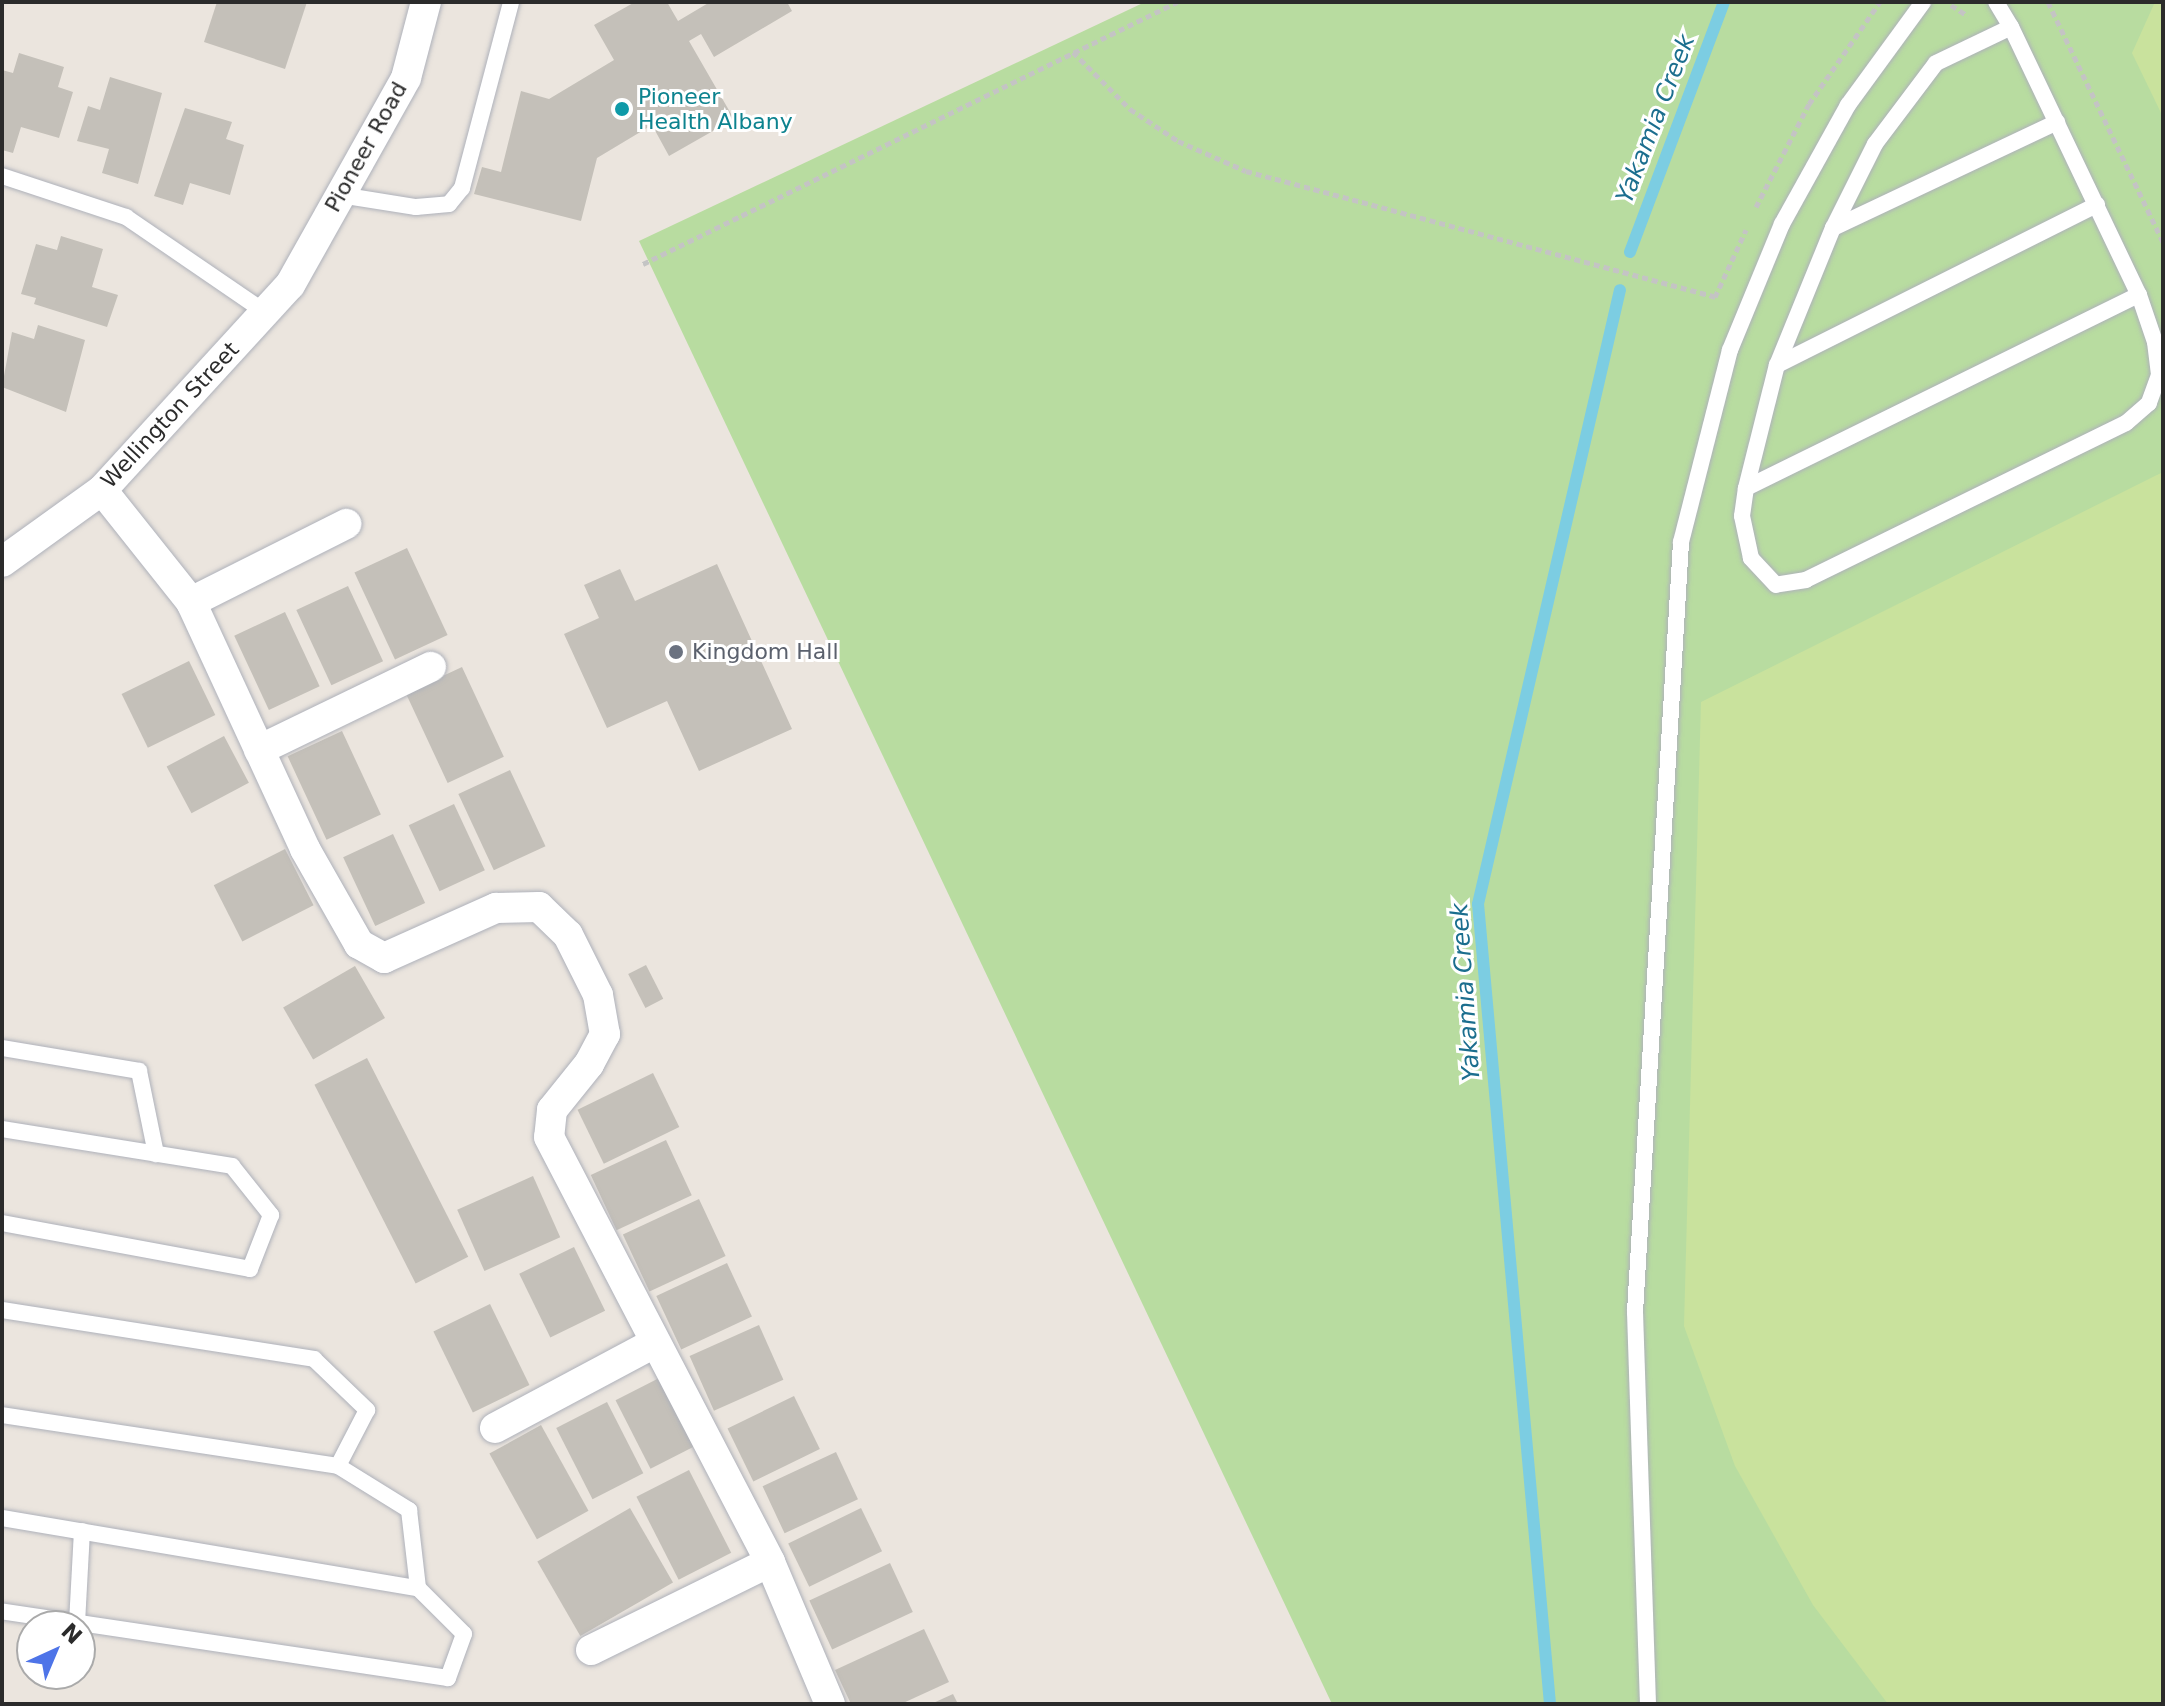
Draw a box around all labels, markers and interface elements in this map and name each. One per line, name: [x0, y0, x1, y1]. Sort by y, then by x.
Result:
water label: Yakamia Creek: [1611, 31, 1701, 207]
street label: Pioneer Road: [319, 77, 413, 217]
place label: Pioneer Health Albany: [638, 83, 793, 134]
marker: Pioneer Health Albany: [613, 100, 631, 118]
street label: Wellington Street: [96, 336, 244, 494]
place label: Kingdom Hall: [692, 639, 839, 665]
marker: Kingdom Hall: [667, 643, 685, 661]
water label: Yakamia Creek: [1445, 902, 1487, 1082]
north arrow: [16, 1610, 96, 1690]
text: N: [56, 1618, 87, 1649]

